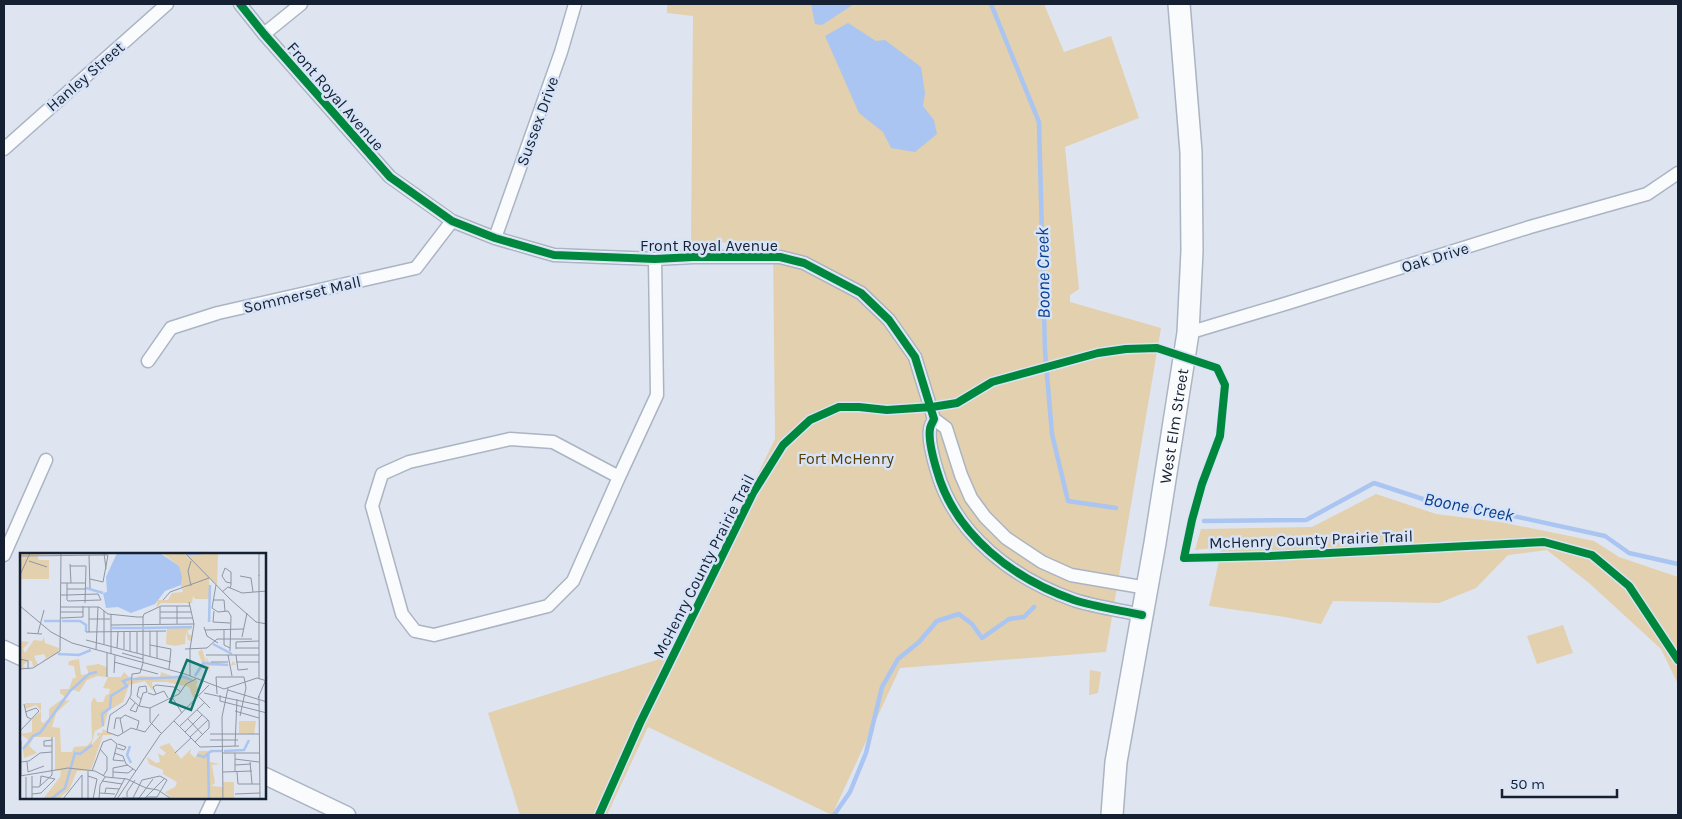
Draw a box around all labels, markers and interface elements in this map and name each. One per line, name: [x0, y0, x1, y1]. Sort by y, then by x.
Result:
street label: Hanley Street: [42, 37, 128, 115]
street label: Front Royal Avenue: [283, 38, 388, 155]
street label: Sussex Drive: [513, 74, 562, 168]
water label: Boone Creek: [1031, 226, 1055, 319]
street label: Front Royal Avenue: [640, 236, 778, 255]
street label: Oak Drive: [1399, 238, 1471, 277]
street label: Sommerset Mall: [241, 272, 363, 317]
street label: West Elm Street: [1155, 367, 1192, 485]
park label: Fort McHenry: [798, 449, 894, 468]
street label: McHenry County Prairie Trail: [649, 471, 758, 661]
water label: Boone Creek: [1422, 487, 1517, 527]
street label: McHenry County Prairie Trail: [1209, 526, 1413, 553]
inset map: [20, 553, 266, 799]
scale bar: [1502, 766, 1617, 798]
text: 50 m: [1510, 775, 1545, 793]

